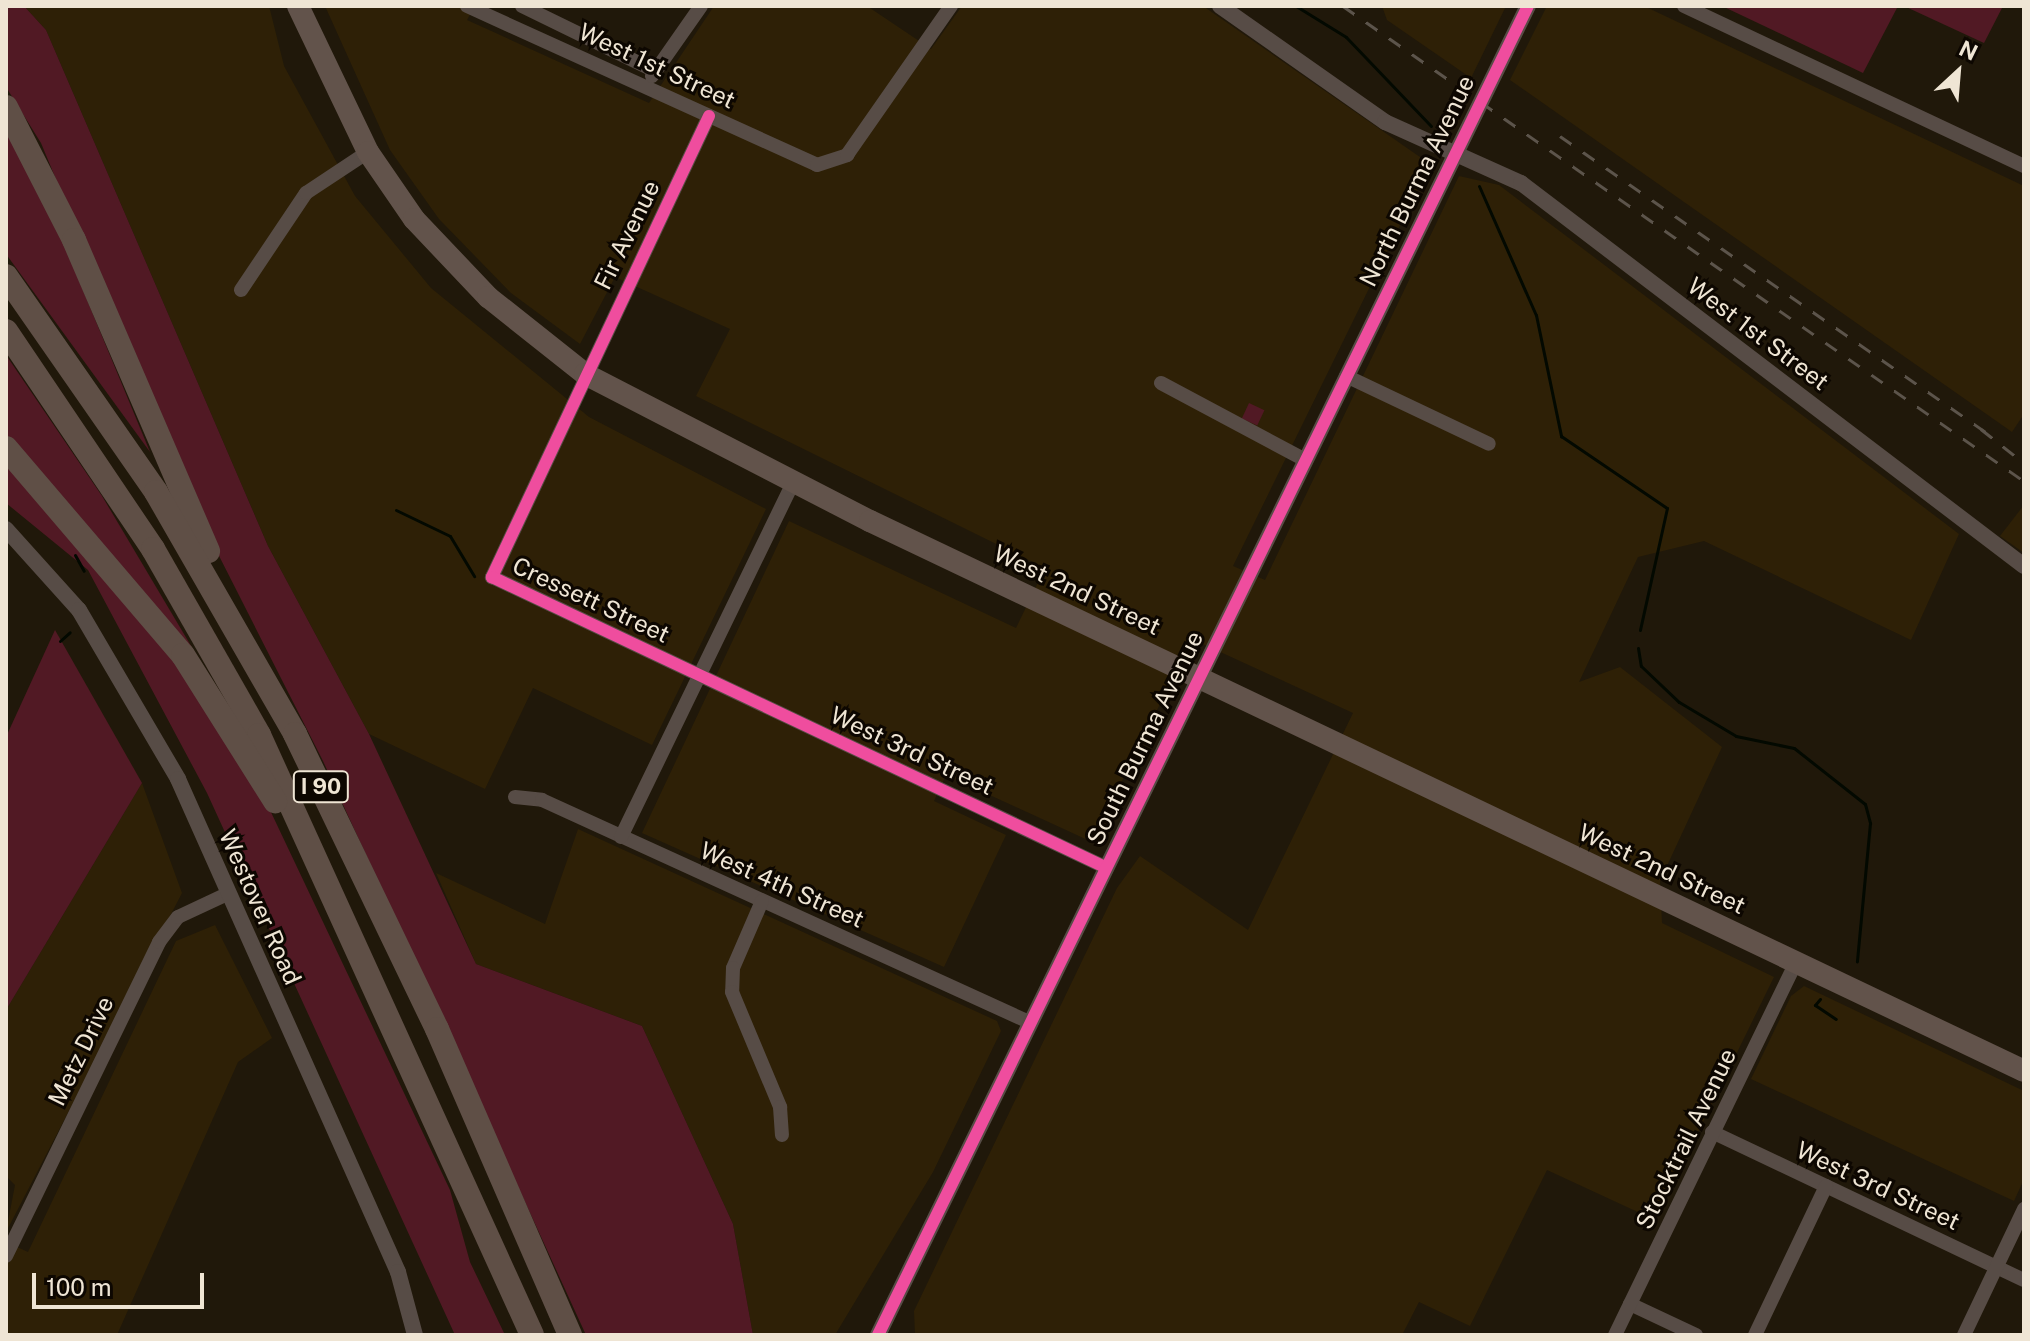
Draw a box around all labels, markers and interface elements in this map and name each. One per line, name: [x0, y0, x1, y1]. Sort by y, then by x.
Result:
street label: West 1st Street: [574, 17, 740, 115]
north arrow: [1918, 32, 1998, 112]
text: N: [1955, 35, 1982, 66]
street label: North Burma Avenue: [1353, 71, 1481, 291]
street label: Fir Avenue: [588, 176, 666, 294]
street label: West 1st Street: [1682, 272, 1834, 396]
street label: West 2nd Street: [989, 539, 1165, 641]
street label: Cressett Street: [508, 551, 674, 649]
street label: South Burma Avenue: [1081, 626, 1209, 850]
street label: West 3rd Street: [826, 701, 998, 801]
road number: I 90: [291, 769, 351, 805]
street label: West 2nd Street: [1574, 818, 1750, 920]
street label: Westover Road: [213, 825, 307, 989]
street label: West 4th Street: [696, 836, 868, 934]
street label: Metz Drive: [42, 992, 120, 1110]
street label: Stocktrail Avenue: [1630, 1044, 1742, 1234]
street label: West 3rd Street: [1792, 1136, 1964, 1236]
scale bar: [36, 1257, 208, 1307]
text: 100 m: [46, 1273, 112, 1301]

